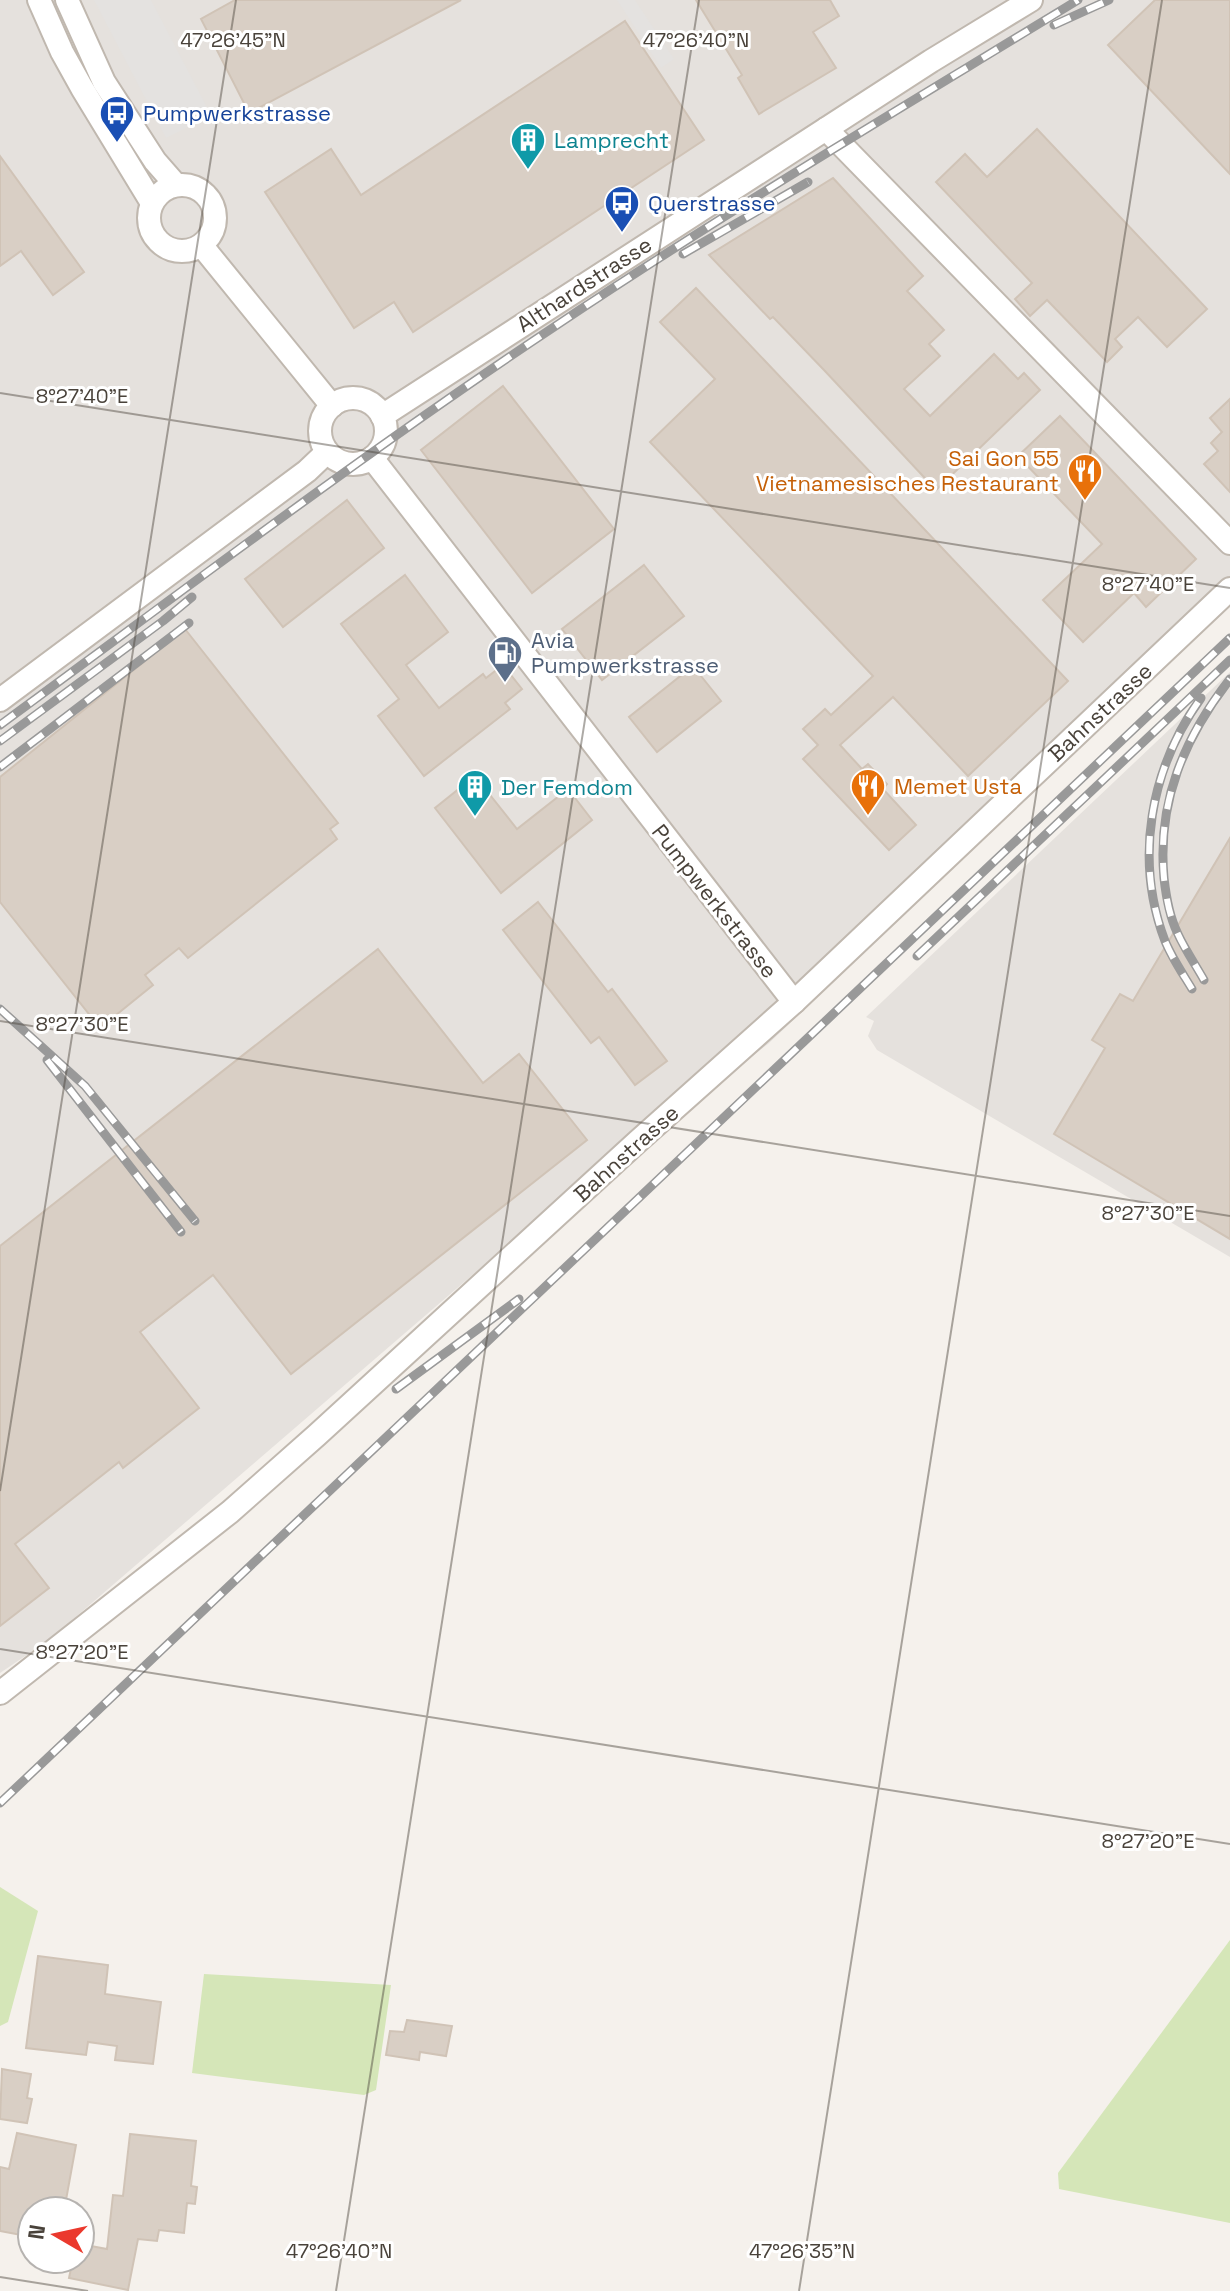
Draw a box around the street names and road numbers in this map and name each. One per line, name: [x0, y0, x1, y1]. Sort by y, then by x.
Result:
street label: Althardstrasse: [511, 230, 657, 338]
street label: Bahnstrasse: [1042, 657, 1158, 767]
street label: Pumpwerkstrasse: [646, 818, 784, 984]
street label: Bahnstrasse: [567, 1098, 685, 1208]

